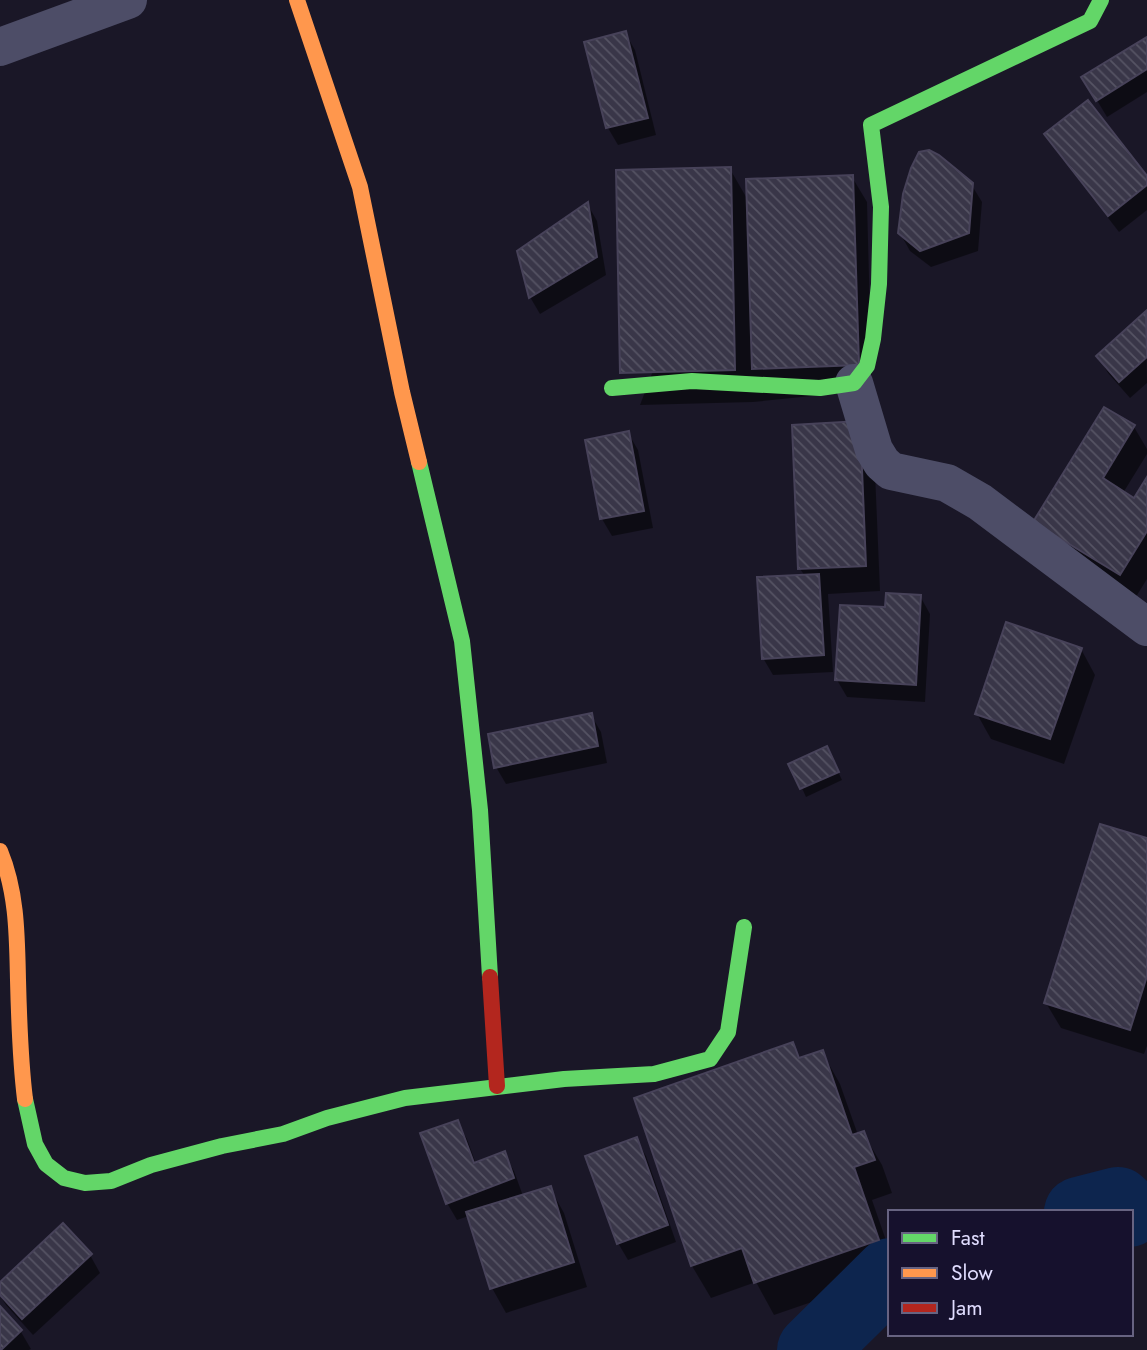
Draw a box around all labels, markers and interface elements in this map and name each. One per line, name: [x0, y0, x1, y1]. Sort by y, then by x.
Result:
legend: [888, 1210, 1133, 1336]
text: Fast: [951, 1223, 984, 1253]
text: Slow: [951, 1258, 993, 1288]
text: Jam: [948, 1293, 983, 1323]

